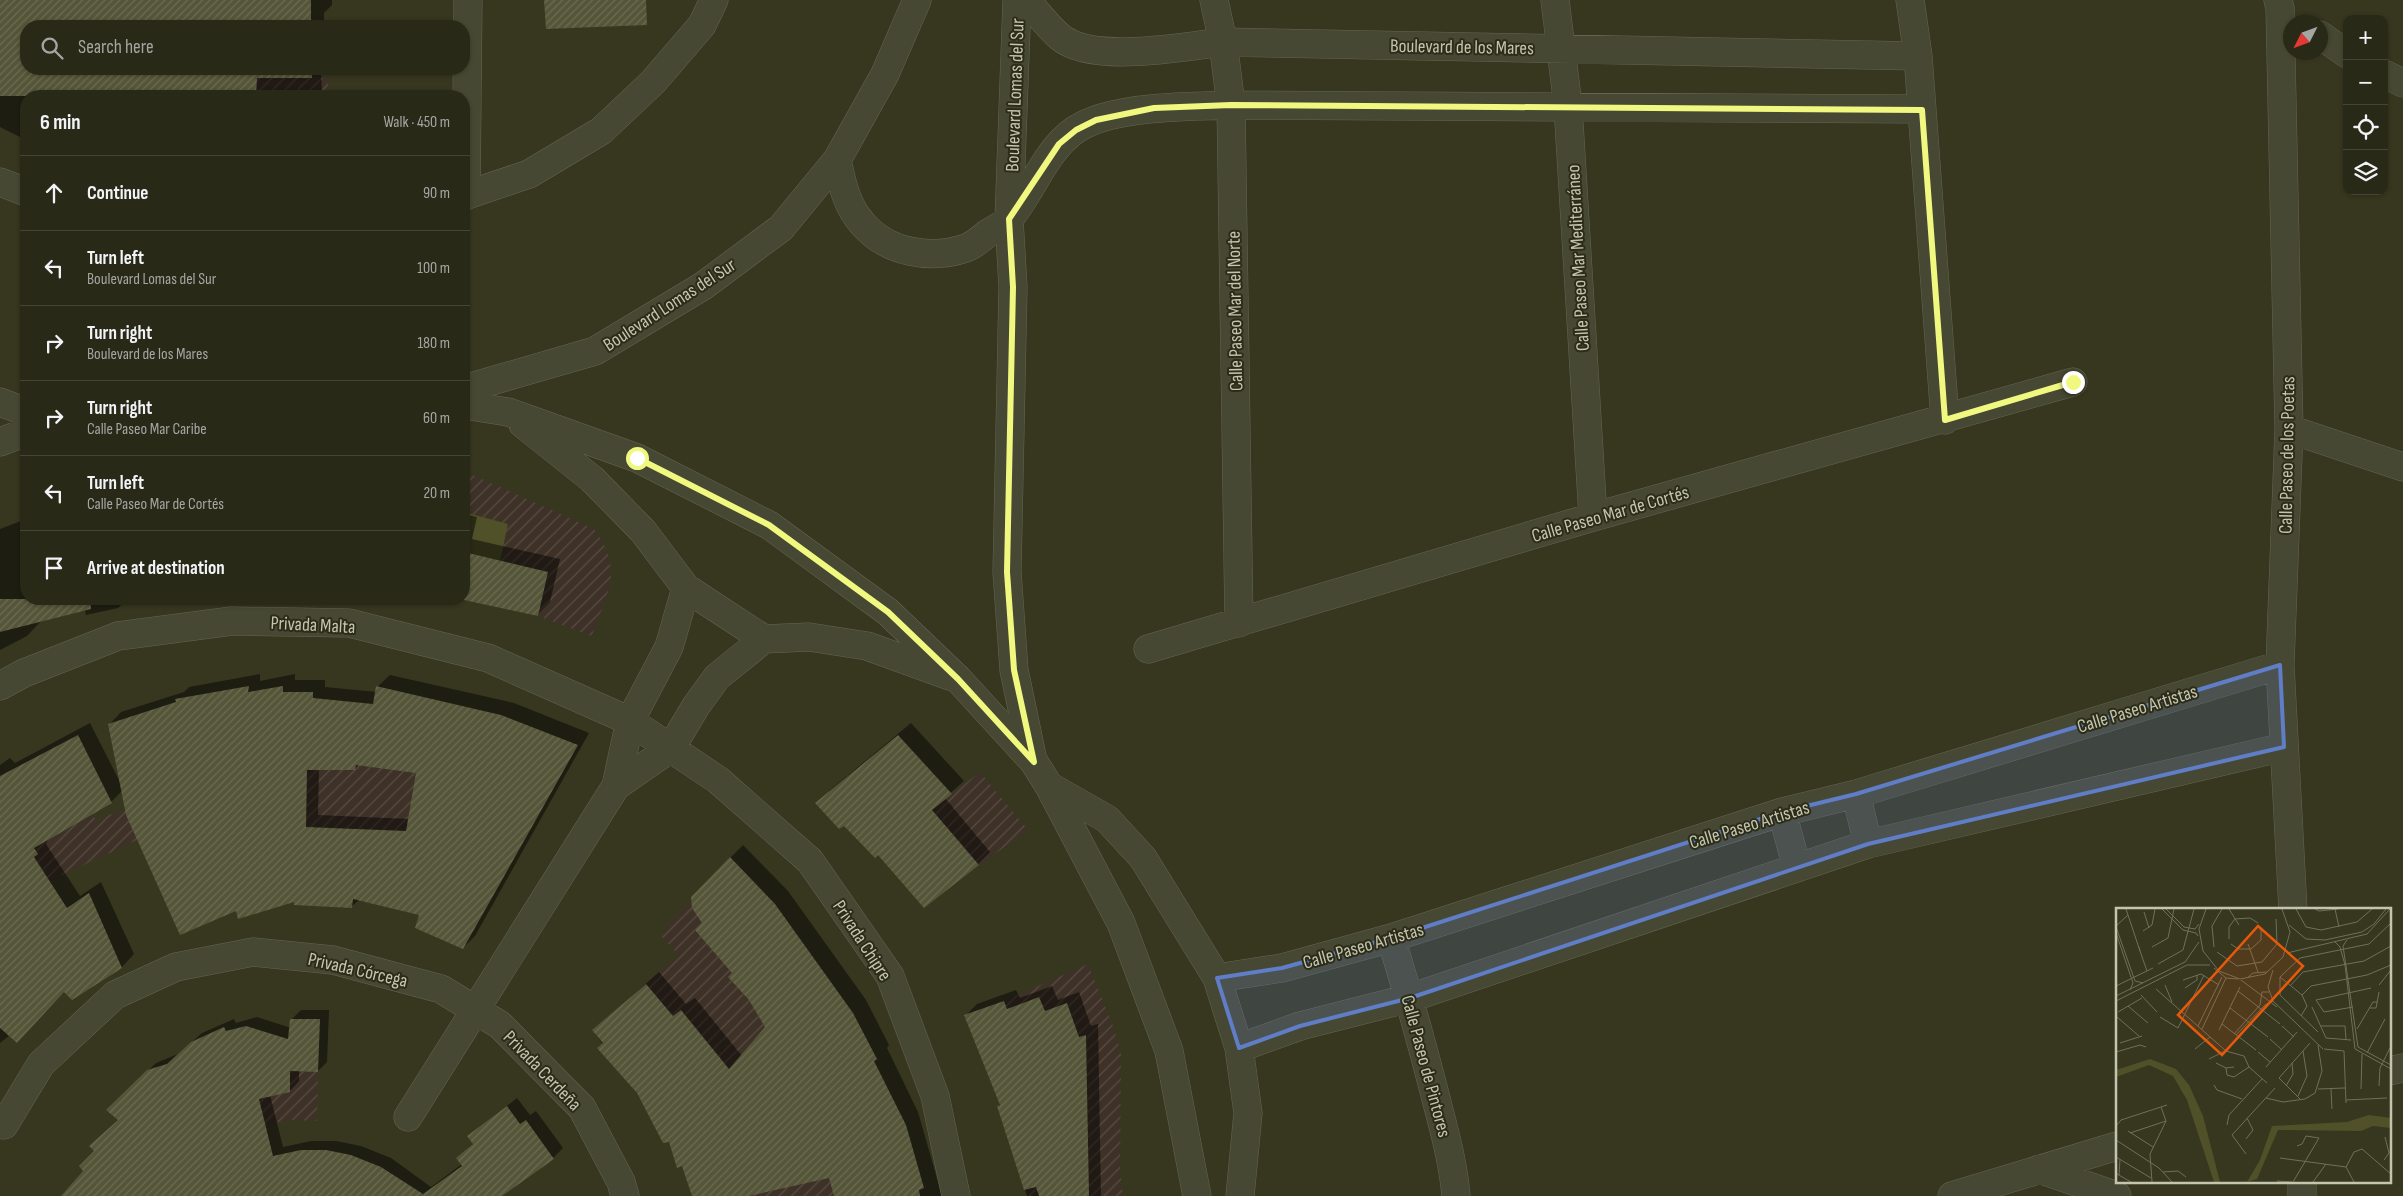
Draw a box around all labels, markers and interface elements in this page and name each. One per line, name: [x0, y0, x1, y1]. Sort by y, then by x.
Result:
north arrow: [2283, 15, 2328, 60]
map controls: [2343, 15, 2388, 195]
button: +: [2343, 15, 2388, 60]
street label: Boulevard Lomas del Sur: [1001, 17, 1030, 172]
search box: [20, 20, 470, 75]
icon: search: [38, 34, 66, 62]
street label: Boulevard de los Mares: [1390, 35, 1534, 60]
text: Search here: [78, 36, 154, 59]
button: −: [2343, 60, 2388, 105]
button: locate: [2343, 105, 2388, 150]
text: 6 min: [40, 110, 81, 135]
text: Walk · 450 m: [383, 113, 450, 132]
button: layers: [2343, 150, 2388, 195]
street label: Calle Paseo Mar Mediterráneo: [1562, 164, 1595, 352]
icon: ahead: [40, 179, 68, 207]
text: Continue: [87, 182, 148, 205]
text: 90 m: [423, 184, 450, 203]
street label: Calle Paseo Mar del Norte: [1223, 231, 1248, 391]
text: Turn left: [87, 247, 144, 270]
icon: left: [40, 254, 68, 282]
street label: Boulevard Lomas del Sur: [599, 254, 741, 357]
text: 100 m: [417, 259, 450, 278]
text: Boulevard Lomas del Sur: [87, 270, 216, 289]
text: Turn right: [87, 322, 152, 345]
icon: right: [40, 329, 68, 357]
text: 180 m: [417, 334, 450, 353]
text: Boulevard de los Mares: [87, 345, 208, 364]
route end: [2062, 371, 2085, 394]
street label: Calle Paseo de los Poetas: [2275, 376, 2300, 534]
text: Turn right: [87, 397, 152, 420]
icon: right: [40, 404, 68, 432]
text: 60 m: [423, 409, 450, 428]
text: Calle Paseo Mar Caribe: [87, 420, 207, 439]
route start: [626, 447, 649, 470]
text: Turn left: [87, 472, 144, 495]
icon: left: [40, 479, 68, 507]
street label: Calle Paseo Mar de Cortés: [1529, 481, 1692, 548]
text: 20 m: [423, 484, 450, 503]
text: Calle Paseo Mar de Cortés: [87, 495, 224, 514]
icon: arrive: [40, 554, 68, 582]
text: Arrive at destination: [87, 557, 225, 580]
street label: Privada Malta: [270, 612, 356, 639]
street label: Calle Paseo Artistas: [2075, 680, 2201, 739]
street label: Calle Paseo Artistas: [1687, 796, 1813, 855]
street label: Privada Chipre: [827, 896, 896, 985]
inset map: [2116, 908, 2390, 1184]
street label: Calle Paseo Artistas: [1300, 918, 1427, 975]
street label: Privada Córcega: [306, 948, 410, 993]
street label: Calle Paseo de Pintores: [1396, 993, 1456, 1140]
street label: Privada Cerdeña: [498, 1026, 586, 1116]

